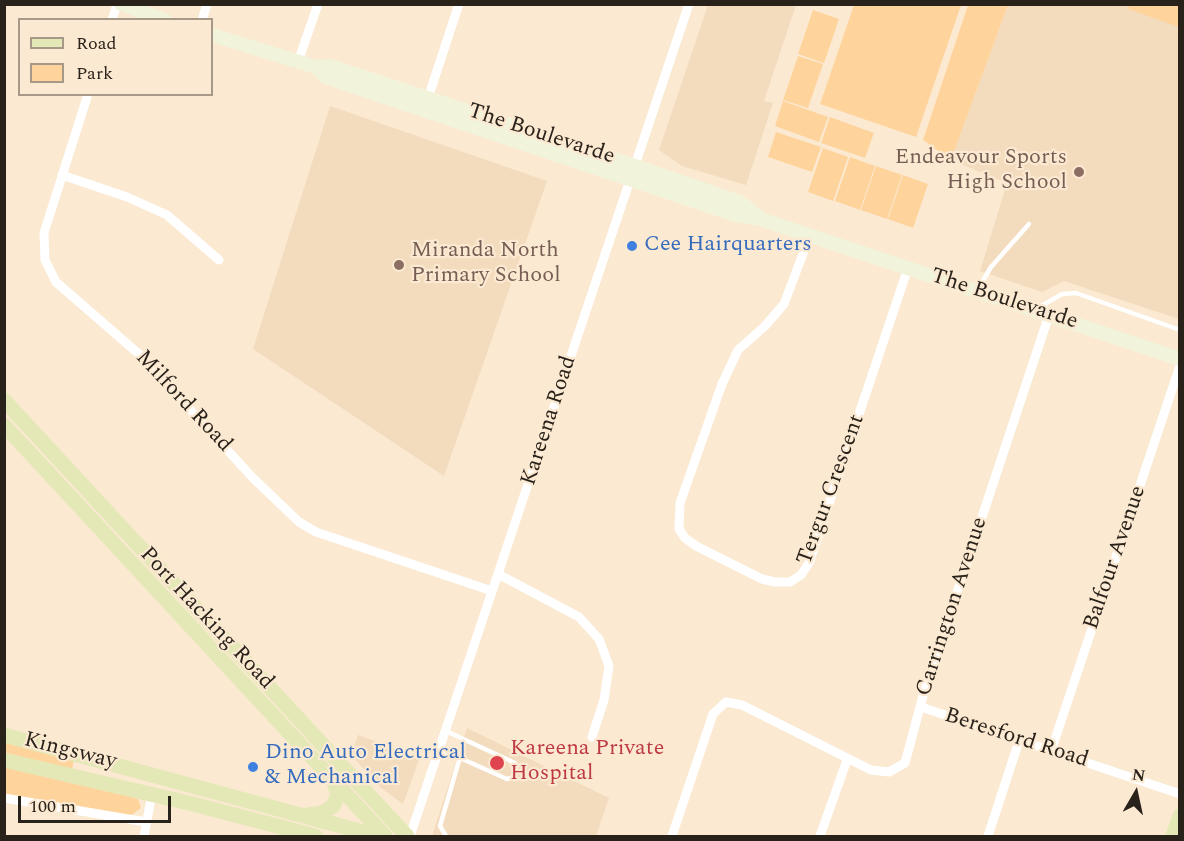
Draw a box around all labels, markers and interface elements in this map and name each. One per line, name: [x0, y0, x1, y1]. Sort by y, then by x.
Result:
legend: [18, 18, 213, 96]
text: Road: [76, 30, 117, 57]
text: Park: [76, 60, 113, 87]
street label: The Boulevarde: [464, 99, 618, 171]
place label: Endeavour Sports High School: [895, 146, 1067, 198]
marker: Endeavour Sports High School: [1072, 165, 1086, 179]
place label: Cee Hairquarters: [644, 233, 812, 259]
place label: Miranda North Primary School: [411, 239, 561, 290]
marker: Cee Hairquarters: [625, 239, 639, 253]
marker: Miranda North Primary School: [392, 258, 406, 272]
street label: The Boulevarde: [927, 264, 1081, 336]
street label: Milford Road: [129, 345, 237, 459]
street label: Kareena Road: [517, 353, 583, 489]
street label: Tergur Crescent: [793, 411, 871, 569]
street label: Balfour Avenue: [1079, 483, 1153, 633]
street label: Carrington Avenue: [912, 514, 994, 700]
street label: Port Hacking Road: [133, 542, 279, 696]
street label: Beresford Road: [941, 703, 1091, 775]
street label: Kingsway: [21, 728, 119, 776]
place label: Kareena Private Hospital: [510, 737, 664, 788]
place label: Dino Auto Electrical & Mechanical: [265, 741, 466, 792]
marker: Kareena Private Hospital: [488, 754, 506, 772]
marker: Dino Auto Electrical & Mechanical: [246, 760, 260, 774]
text: N: [1130, 762, 1147, 788]
north arrow: [1106, 763, 1166, 823]
scale bar: [21, 784, 174, 822]
text: 100 m: [29, 793, 76, 820]

